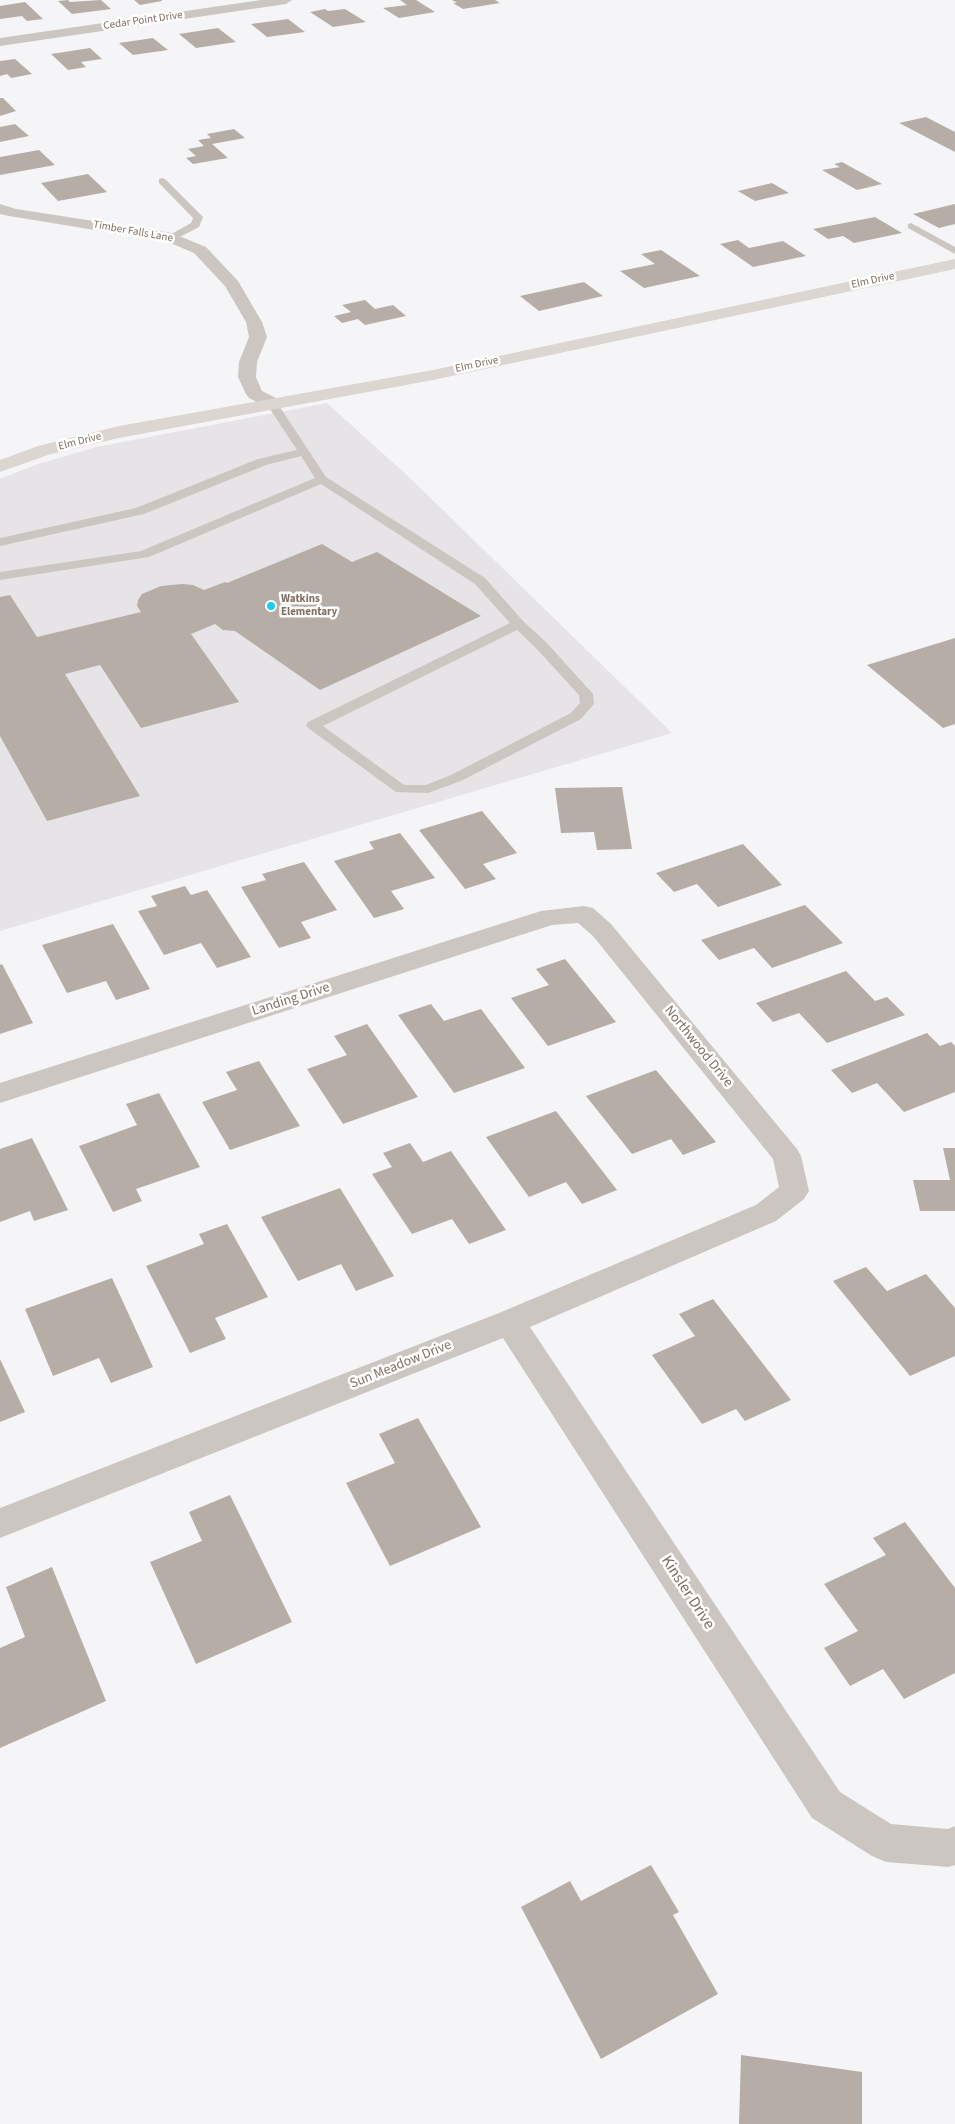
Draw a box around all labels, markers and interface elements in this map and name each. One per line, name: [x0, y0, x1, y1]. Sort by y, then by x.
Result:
street label: Cedar Point Drive: [103, 9, 183, 33]
street label: Timber Falls Lane: [92, 218, 174, 246]
street label: Elm Drive: [850, 270, 896, 292]
street label: Elm Drive: [454, 354, 500, 376]
street label: Elm Drive: [57, 430, 103, 454]
place label: Watkins Elementary: [281, 593, 337, 619]
marker: Watkins Elementary: [265, 600, 277, 612]
street label: Landing Drive: [250, 980, 332, 1020]
street label: Northwood Drive: [660, 1003, 736, 1091]
street label: Sun Meadow Drive: [348, 1337, 454, 1393]
street label: Kinsler Drive: [656, 1553, 718, 1633]

